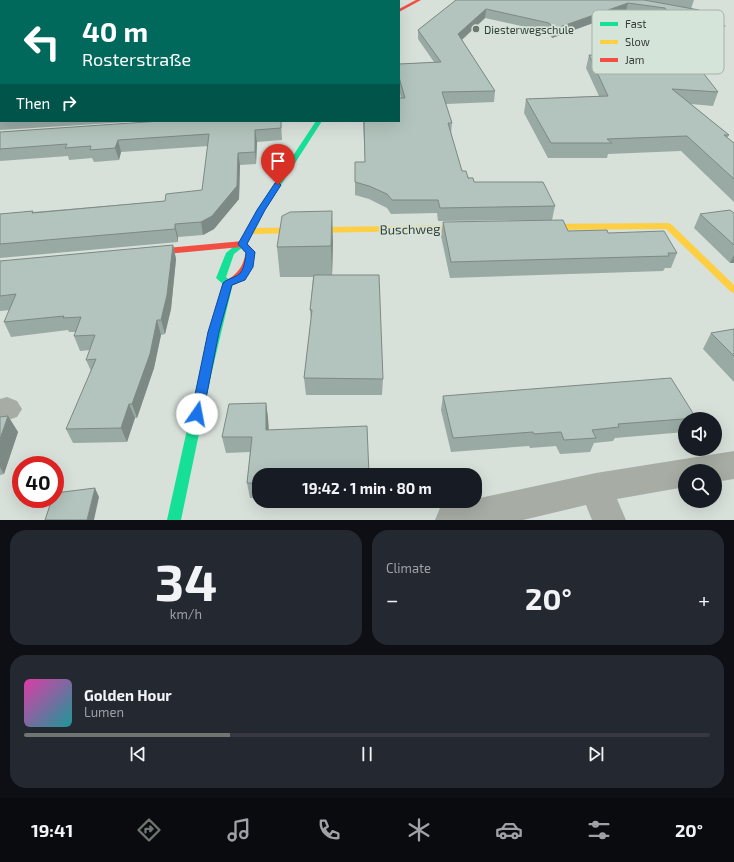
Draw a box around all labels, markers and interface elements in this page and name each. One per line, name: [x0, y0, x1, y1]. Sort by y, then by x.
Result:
legend: [592, 10, 724, 74]
text: 40 m: [82, 14, 148, 48]
icon: left: [16, 16, 68, 68]
text: Fast: [625, 17, 647, 30]
place label: Diesterwegschule: [484, 23, 574, 36]
marker: Diesterwegschule: [471, 24, 481, 34]
text: Slow: [625, 35, 650, 48]
text: Rosterstraße: [82, 48, 191, 70]
text: Jam: [625, 53, 644, 66]
icon: right: [58, 92, 80, 114]
text: Then: [16, 94, 50, 112]
pin: [261, 144, 295, 185]
icon: arrive: [267, 150, 289, 172]
street label: Buschweg: [379, 220, 441, 238]
position arrow: [176, 393, 218, 435]
map controls: [678, 412, 722, 508]
button: sound: [678, 412, 722, 456]
speed limit sign: 40: [12, 456, 64, 508]
button: search: [678, 464, 722, 508]
text: 19:42 · 1 min · 80 m: [302, 479, 432, 497]
text: 34: [155, 549, 217, 611]
text: Climate: [386, 560, 431, 576]
text: 20°: [525, 580, 572, 616]
text: −: [386, 586, 399, 612]
text: +: [698, 586, 710, 612]
text: km/h: [170, 606, 202, 622]
text: Golden Hour: [84, 686, 172, 704]
text: Lumen: [84, 704, 124, 720]
icon: previous: [127, 743, 149, 765]
icon: pause: [356, 743, 378, 765]
icon: next: [585, 743, 607, 765]
icon: directions: [135, 816, 163, 844]
icon: music: [225, 816, 253, 844]
icon: phone: [315, 816, 343, 844]
icon: climate: [405, 816, 433, 844]
icon: car: [495, 816, 523, 844]
icon: filters: [585, 816, 613, 844]
text: 19:41: [31, 819, 73, 841]
text: 20°: [675, 819, 703, 841]

